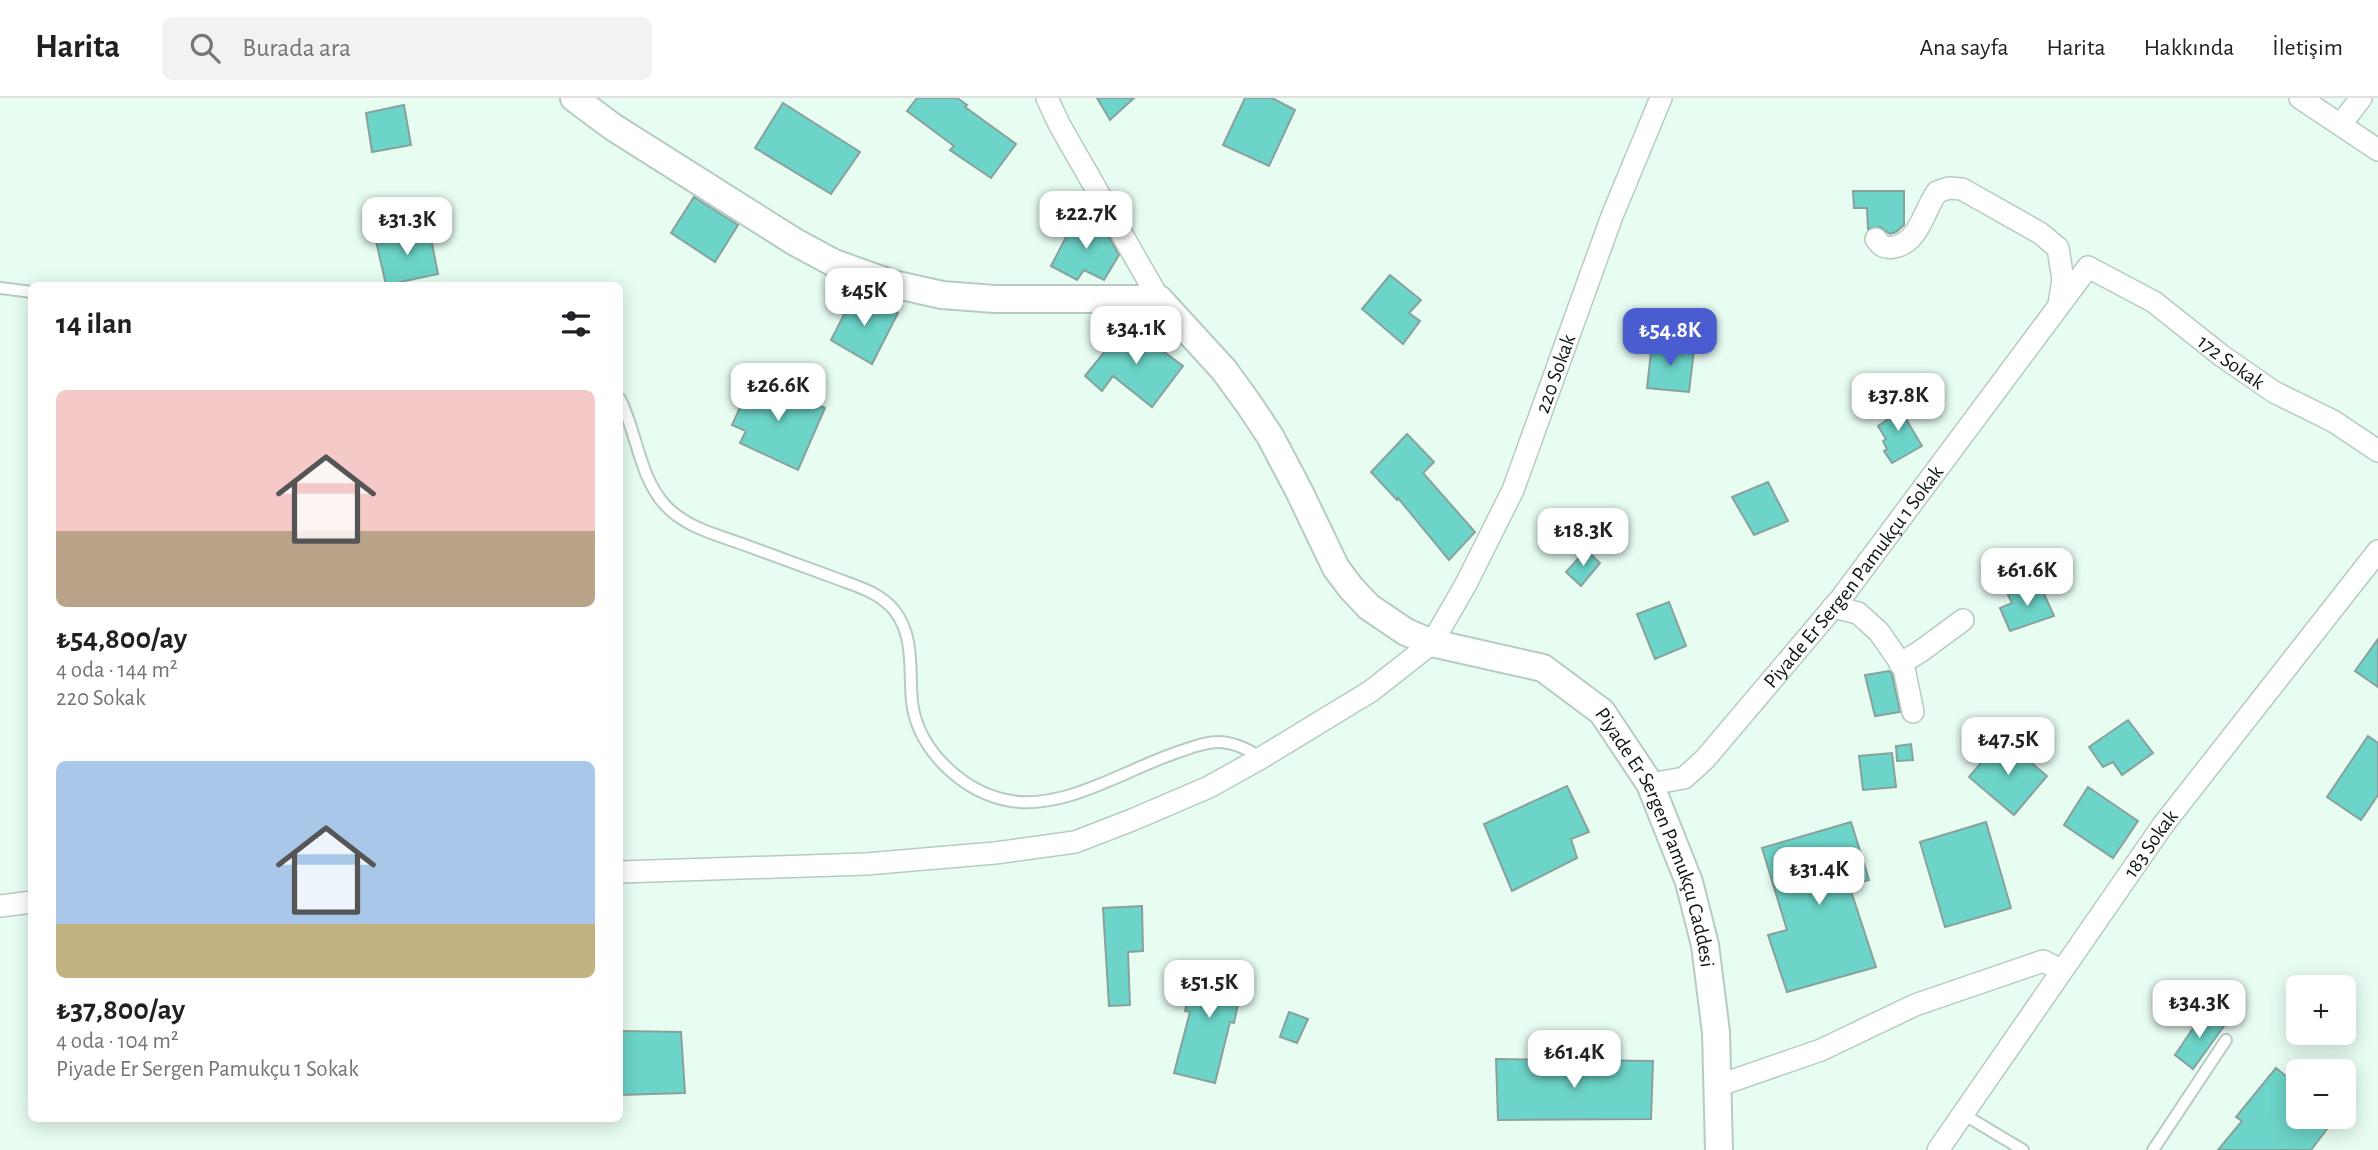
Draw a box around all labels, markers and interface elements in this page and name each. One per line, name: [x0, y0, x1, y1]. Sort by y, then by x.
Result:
search box: [162, 17, 652, 80]
icon: search: [186, 29, 224, 67]
text: Harita: [35, 31, 120, 64]
text: Burada ara: [242, 35, 351, 61]
text: Ana sayfa: [1919, 36, 2009, 60]
text: Harita: [2047, 36, 2106, 60]
text: Hakkında: [2144, 36, 2234, 60]
text: İletişim: [2272, 36, 2343, 60]
pin: ₺22.7K: [1029, 192, 1143, 251]
pin: ₺31.3K: [350, 198, 464, 257]
text: ₺22.7K: [1055, 202, 1117, 225]
text: ₺31.3K: [378, 208, 436, 231]
pin: ₺45K: [823, 268, 905, 328]
text: ₺45K: [841, 279, 887, 302]
icon: filters: [557, 305, 595, 343]
pin: ₺34.1K: [1079, 306, 1193, 366]
pin: ₺54.8K: [1613, 308, 1727, 368]
text: 14 ilan: [56, 309, 132, 339]
text: ₺34.1K: [1106, 317, 1166, 340]
text: ₺54.8K: [1639, 319, 1701, 342]
street label: 172 Sokak: [2194, 330, 2269, 393]
street label: 220 Sokak: [1531, 331, 1579, 416]
pin: ₺26.6K: [721, 364, 835, 423]
text: ₺26.6K: [747, 374, 809, 397]
pin: ₺37.8K: [1841, 374, 1955, 433]
text: ₺37.8K: [1868, 384, 1928, 407]
icon: home: [263, 436, 389, 562]
street label: Piyade Er Sergen Pamukçu 1 Sokak: [1760, 461, 1947, 692]
pin: ₺18.3K: [1526, 508, 1640, 568]
text: ₺18.3K: [1553, 519, 1613, 542]
pin: ₺61.6K: [1970, 548, 2084, 608]
text: ₺61.6K: [1997, 559, 2057, 582]
text: ₺54,800/ay: [56, 624, 187, 654]
text: 4 oda · 144 m²: [56, 659, 178, 682]
text: 220 Sokak: [56, 687, 146, 710]
street label: Piyade Er Sergen Pamukçu Caddesi: [1591, 703, 1718, 969]
pin: ₺47.5K: [1951, 718, 2065, 777]
text: ₺47.5K: [1978, 728, 2038, 751]
street label: 183 Sokak: [2120, 805, 2182, 881]
icon: home: [263, 807, 389, 933]
pin: ₺31.4K: [1762, 848, 1876, 907]
text: ₺31.4K: [1789, 858, 1849, 881]
pin: ₺51.5K: [1152, 960, 1266, 1020]
text: ₺51.5K: [1180, 971, 1238, 994]
map controls: [2286, 975, 2356, 1129]
button: +: [2286, 975, 2356, 1045]
pin: ₺34.3K: [2142, 981, 2256, 1040]
text: ₺34.3K: [2169, 991, 2229, 1014]
text: ₺37,800/ay: [56, 995, 185, 1025]
text: 4 oda · 104 m²: [56, 1030, 179, 1053]
pin: ₺61.4K: [1517, 1030, 1631, 1090]
text: ₺61.4K: [1544, 1041, 1604, 1064]
text: Piyade Er Sergen Pamukçu 1 Sokak: [56, 1058, 359, 1081]
button: −: [2286, 1059, 2356, 1129]

